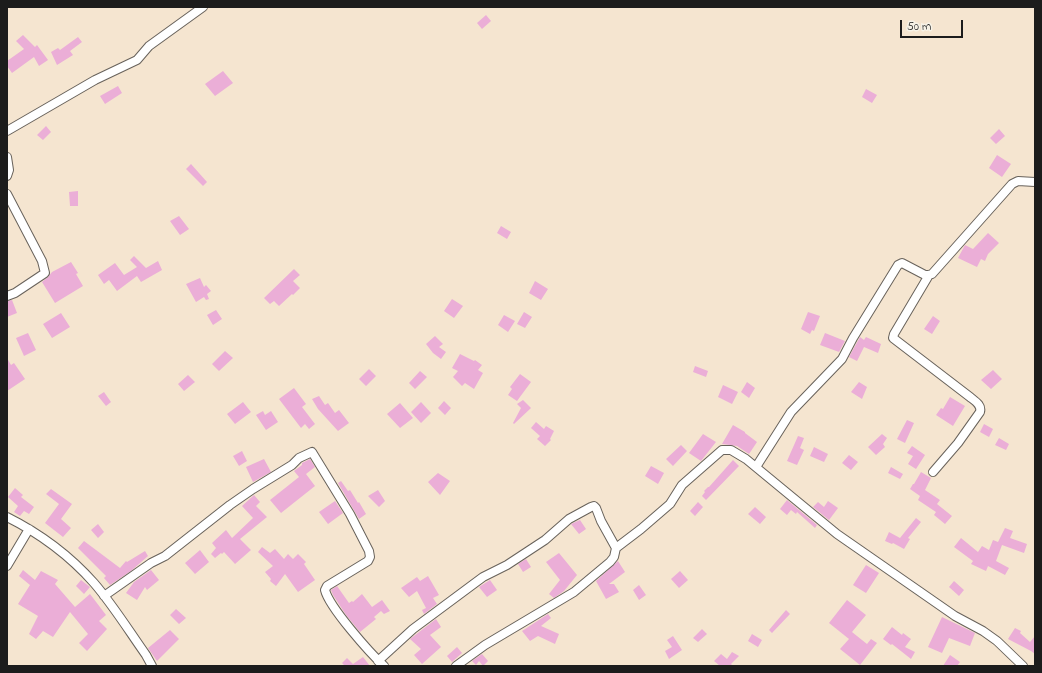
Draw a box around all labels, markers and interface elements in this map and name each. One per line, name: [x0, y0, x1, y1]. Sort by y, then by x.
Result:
scale bar: [902, 12, 965, 38]
text: 50 m: [907, 18, 931, 36]

